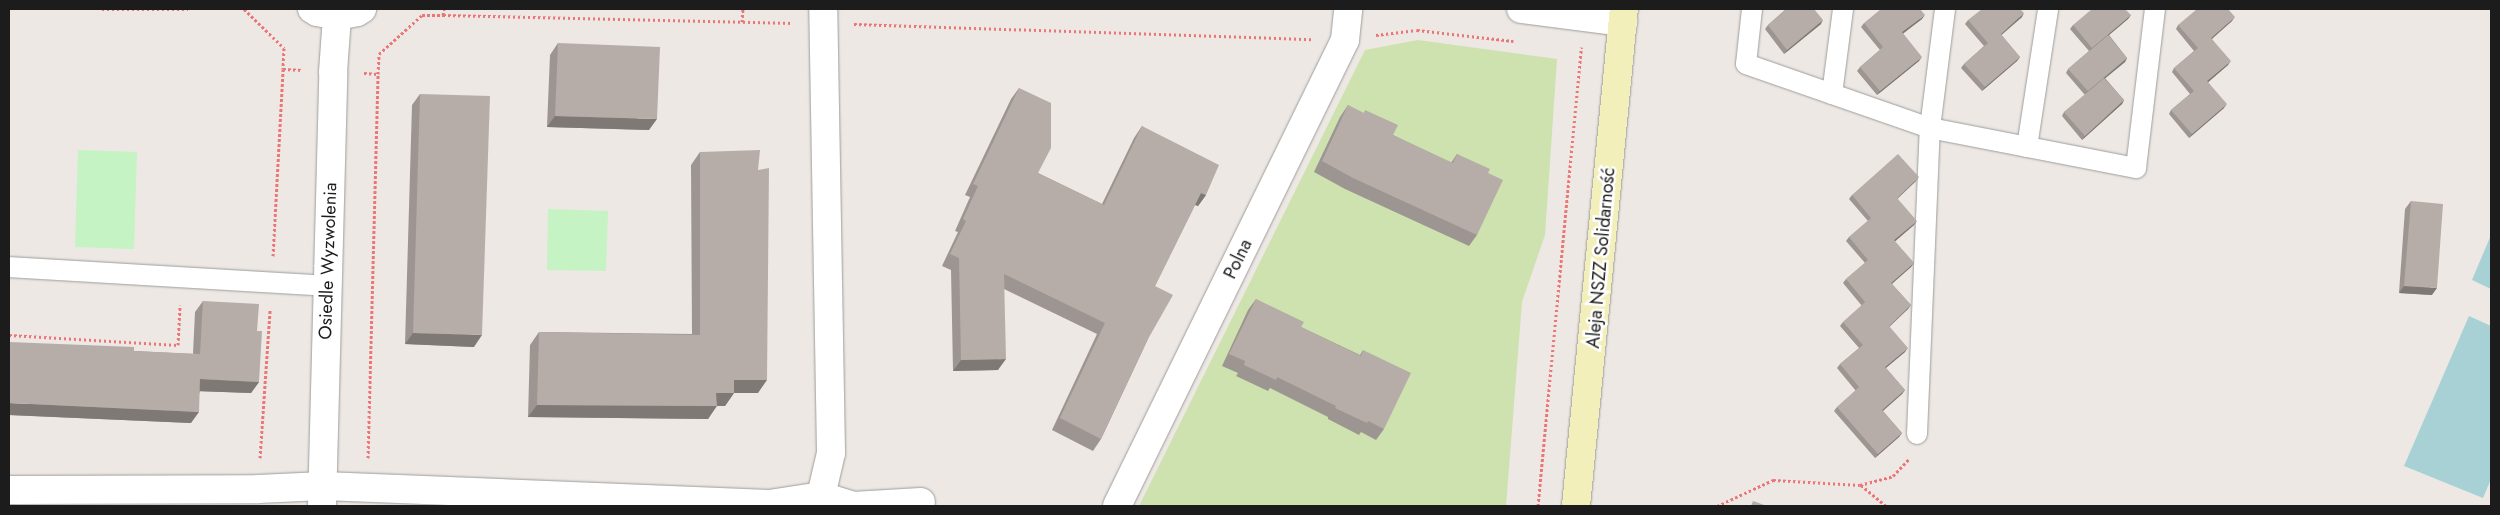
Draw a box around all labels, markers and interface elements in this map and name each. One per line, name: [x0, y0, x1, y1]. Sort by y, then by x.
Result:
street label: Aleja NSZZ Solidarność: [1582, 167, 1620, 349]
street label: Osiedle Wyzwolenia: [314, 182, 342, 340]
street label: Polna: [1219, 236, 1257, 282]

